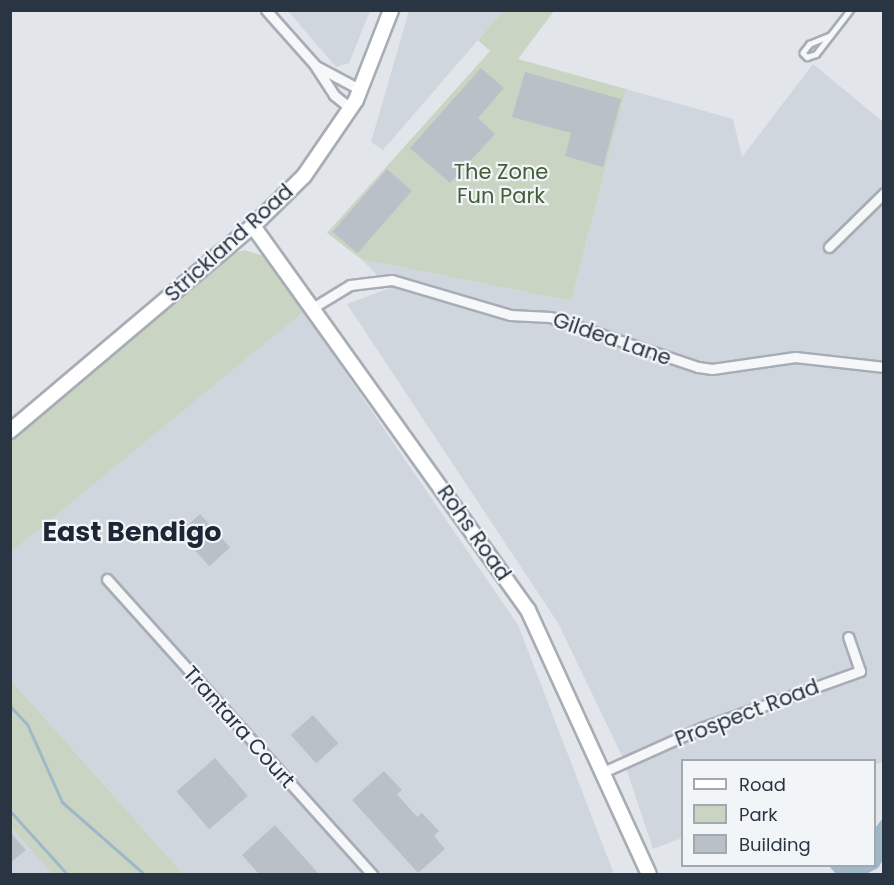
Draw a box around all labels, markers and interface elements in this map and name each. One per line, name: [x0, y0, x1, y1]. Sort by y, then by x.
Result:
park label: The Zone Fun Park: [454, 159, 548, 209]
street label: Strickland Road: [160, 179, 298, 307]
street label: Gildea Lane: [550, 307, 674, 371]
street label: Rohs Road: [432, 480, 516, 586]
district label: East Bendigo: [42, 516, 222, 548]
street label: Trantara Court: [178, 661, 300, 793]
street label: Prospect Road: [671, 674, 823, 752]
legend: [681, 759, 876, 867]
text: Road: [739, 772, 786, 797]
text: Park: [739, 802, 778, 827]
text: Building: [739, 832, 811, 857]

